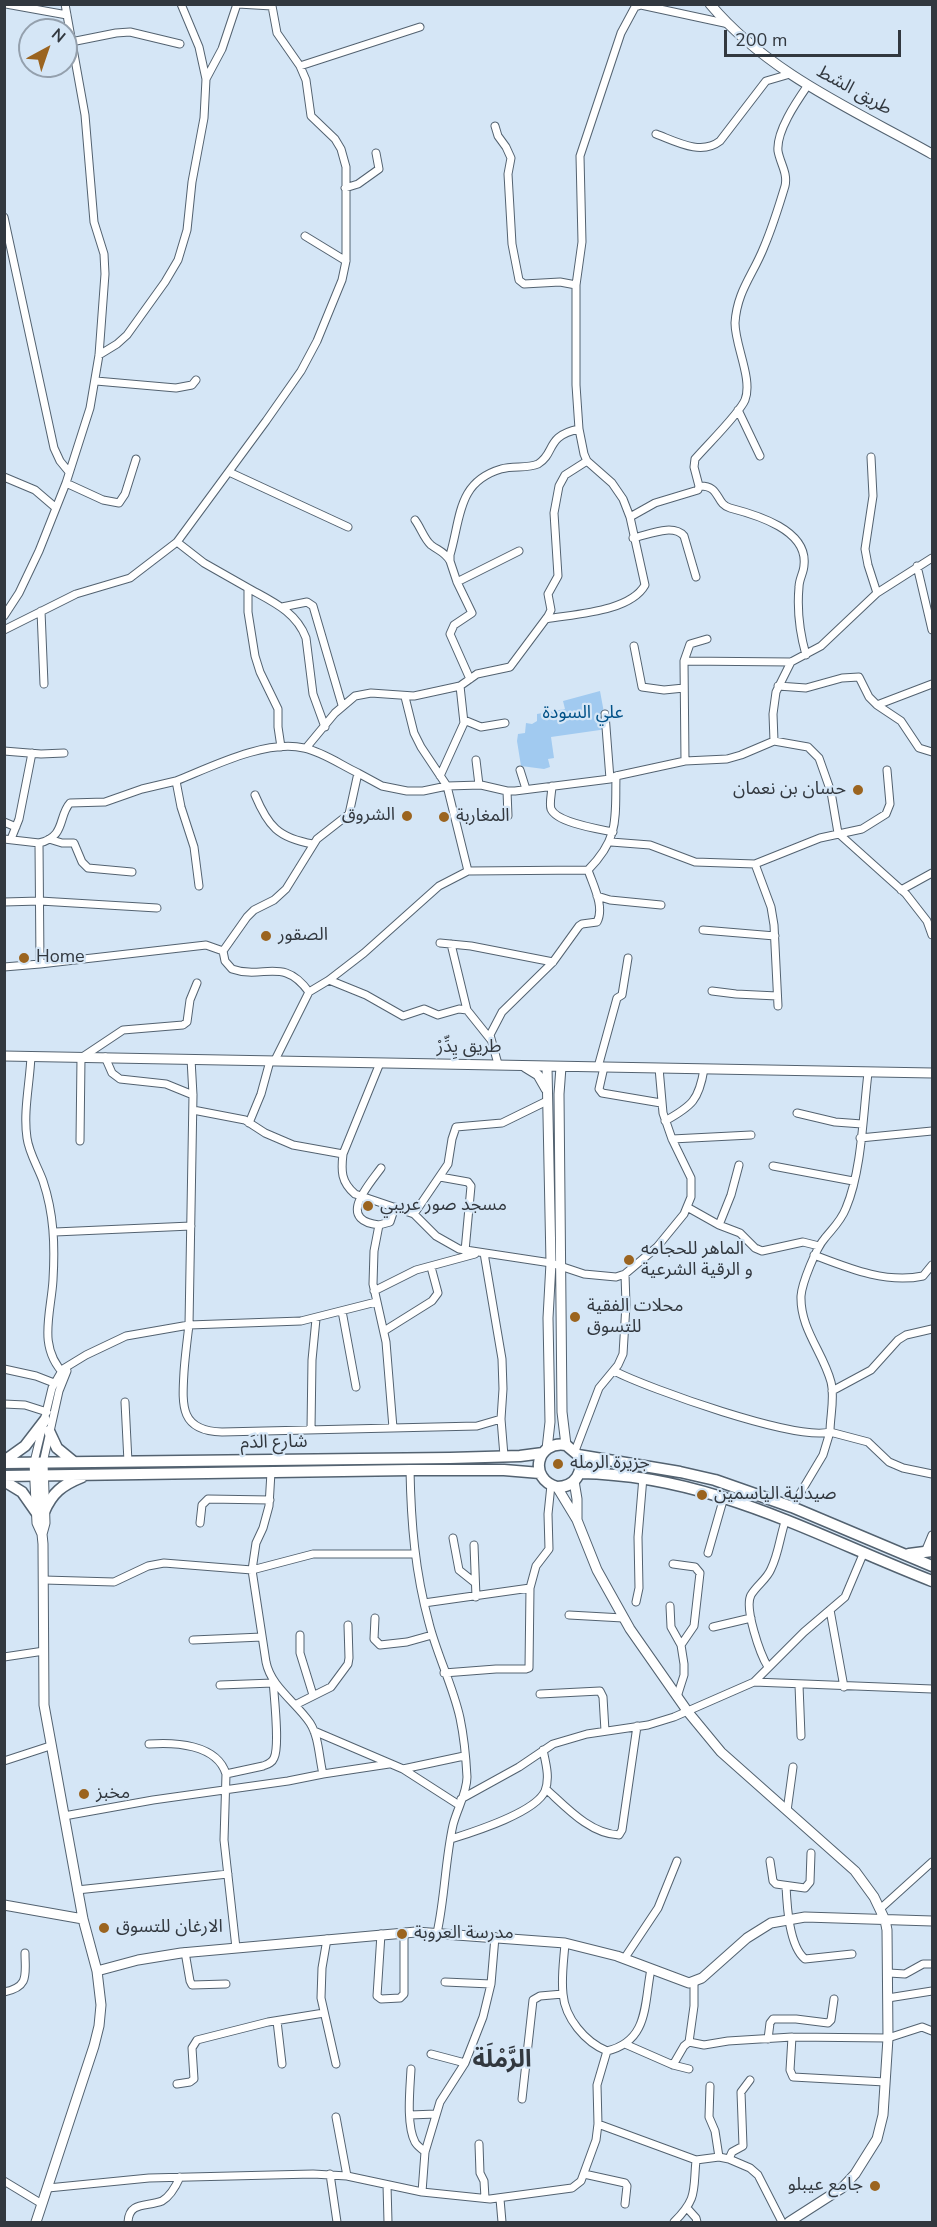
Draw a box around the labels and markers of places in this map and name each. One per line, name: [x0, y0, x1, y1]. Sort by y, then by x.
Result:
place label: حسان بن نعمان: [733, 779, 846, 801]
marker: حسان بن نعمان: [851, 783, 865, 797]
place label: الشروق: [342, 805, 395, 827]
place label: المغاربة: [456, 806, 510, 828]
marker: الشروق: [400, 809, 414, 823]
marker: المغاربة: [437, 810, 451, 824]
place label: الصقور: [278, 925, 328, 947]
marker: الصقور: [259, 929, 273, 943]
place label: Home: [36, 947, 85, 969]
marker: Home: [17, 951, 31, 965]
place label: مسجد صور عريبي: [380, 1195, 507, 1217]
marker: مسجد صور عريبي: [361, 1199, 375, 1213]
place label: الماهر للحجامه و الرقية الشرعية: [641, 1239, 753, 1282]
marker: الماهر للحجامه و الرقية الشرعية: [622, 1253, 636, 1267]
place label: محلات الفقية للتسوق: [587, 1296, 683, 1338]
marker: محلات الفقية للتسوق: [568, 1310, 582, 1324]
place label: جزيرة الرمله: [570, 1453, 650, 1475]
marker: جزيرة الرمله: [551, 1457, 565, 1471]
place label: صيدلية الياسمين: [714, 1484, 837, 1506]
marker: صيدلية الياسمين: [695, 1488, 709, 1502]
place label: مخبز: [96, 1783, 130, 1805]
marker: مخبز: [77, 1787, 91, 1801]
place label: الارغان للتسوق: [116, 1917, 223, 1939]
marker: الارغان للتسوق: [97, 1921, 111, 1935]
place label: مدرسة العروبة: [414, 1923, 514, 1945]
marker: مدرسة العروبة: [395, 1927, 409, 1941]
place label: جامع عيبلو: [788, 2175, 863, 2197]
marker: جامع عيبلو: [868, 2179, 882, 2193]

